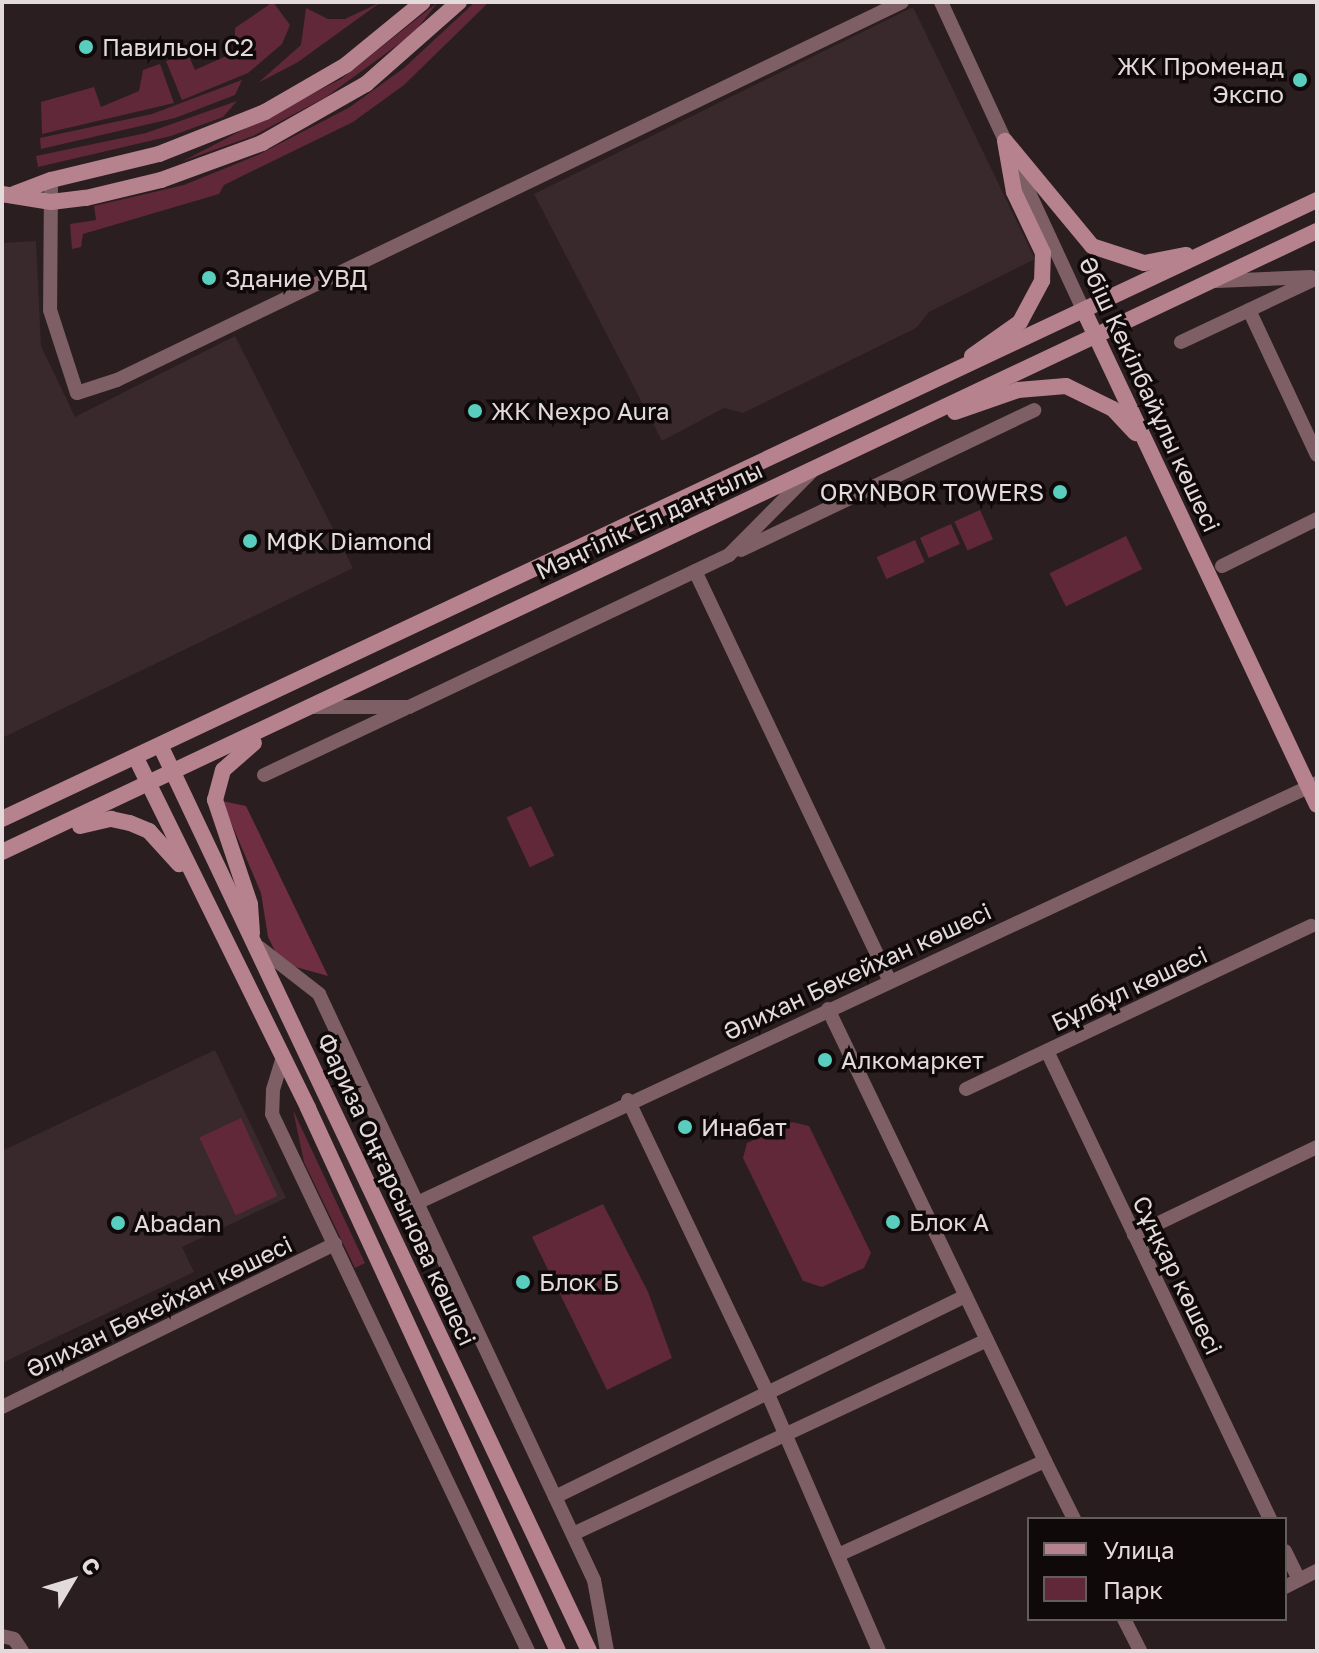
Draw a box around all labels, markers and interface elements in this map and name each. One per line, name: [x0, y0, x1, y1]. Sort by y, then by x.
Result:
place label: Павильон С2: [102, 33, 254, 61]
marker: Павильон С2: [77, 38, 95, 56]
place label: ЖК Променад Экспо: [1117, 52, 1284, 108]
marker: ЖК Променад Экспо: [1291, 71, 1309, 89]
street label: Әбіш Кекілбайұлы көшесі: [1073, 252, 1227, 536]
place label: Здание УВД: [225, 264, 367, 292]
marker: Здание УВД: [200, 269, 218, 287]
place label: ЖК Nexpo Aura: [491, 397, 670, 425]
marker: ЖК Nexpo Aura: [466, 402, 484, 420]
street label: Мәңгілік Ел даңғылы: [531, 455, 767, 585]
place label: ORYNBOR TOWERS: [820, 478, 1044, 506]
marker: ORYNBOR TOWERS: [1051, 483, 1069, 501]
place label: МФК Diamond: [266, 527, 432, 555]
marker: МФК Diamond: [241, 532, 259, 550]
street label: Әлихан Бөкейхан көшесі: [719, 896, 995, 1046]
street label: Бұлбұл көшесі: [1047, 939, 1211, 1037]
street label: Фариза Оңғарсынова көшесі: [312, 1028, 482, 1350]
place label: Алкомаркет: [841, 1046, 984, 1074]
marker: Алкомаркет: [816, 1051, 834, 1069]
place label: Инабат: [701, 1113, 787, 1141]
marker: Инабат: [676, 1118, 694, 1136]
street label: Сұңқар көшесі: [1127, 1191, 1229, 1359]
place label: Блок А: [909, 1208, 989, 1236]
place label: Abadan: [134, 1209, 221, 1237]
marker: Блок А: [884, 1213, 902, 1231]
marker: Abadan: [109, 1214, 127, 1232]
street label: Әлихан Бөкейхан көшесі: [21, 1229, 297, 1383]
place label: Блок Б: [539, 1268, 619, 1296]
marker: Блок Б: [514, 1273, 532, 1291]
legend: [1027, 1517, 1287, 1621]
text: Улица: [1103, 1535, 1175, 1564]
north arrow: [32, 1541, 112, 1621]
text: С: [76, 1551, 107, 1580]
text: Парк: [1103, 1575, 1163, 1604]

